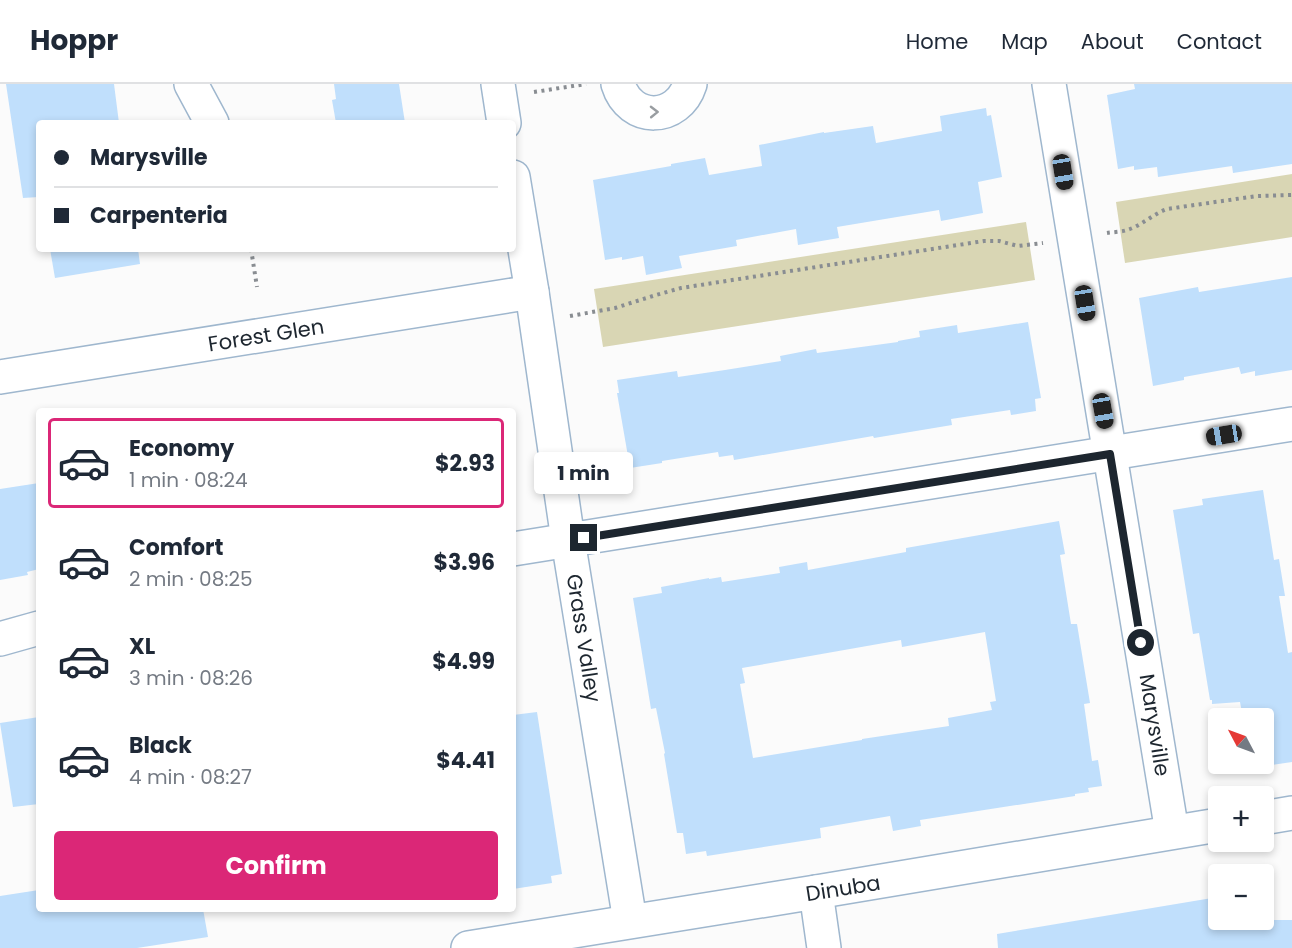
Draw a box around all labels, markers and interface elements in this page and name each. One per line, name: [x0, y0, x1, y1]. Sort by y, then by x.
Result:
text: Hoppr: [30, 21, 118, 60]
text: Home: [906, 27, 968, 56]
text: Map: [1001, 27, 1048, 56]
text: About: [1081, 27, 1144, 56]
text: Contact: [1177, 27, 1262, 56]
one-way arrow: [650, 106, 659, 118]
text: Marysville: [90, 142, 208, 173]
car: [1051, 153, 1075, 191]
text: Carpenteria: [90, 200, 228, 231]
car: [1073, 284, 1097, 322]
street label: Forest Glen: [206, 312, 326, 358]
car: [1091, 392, 1115, 430]
car: [1205, 423, 1243, 447]
text: Economy: [129, 433, 234, 464]
icon: car: [57, 436, 111, 490]
text: $2.93: [435, 448, 495, 479]
callout: 1 min: [534, 451, 634, 493]
text: 1 min: [557, 459, 610, 487]
text: 1 min · 08:24: [129, 466, 248, 494]
route end: [570, 524, 597, 551]
text: Comfort: [129, 532, 223, 563]
icon: car: [57, 535, 111, 589]
text: $3.96: [433, 547, 495, 578]
text: 2 min · 08:25: [129, 565, 253, 593]
street label: Grass Valley: [560, 572, 608, 704]
route start: [1127, 629, 1154, 656]
text: XL: [129, 631, 155, 662]
icon: car: [57, 634, 111, 688]
text: $4.99: [432, 646, 495, 677]
text: 3 min · 08:26: [129, 664, 253, 692]
street label: Marysville: [1133, 672, 1177, 778]
north arrow: [1208, 708, 1274, 774]
map controls: [1208, 708, 1274, 930]
text: Black: [129, 730, 192, 761]
icon: car: [57, 733, 111, 787]
text: $4.41: [436, 745, 495, 776]
text: 4 min · 08:27: [129, 763, 252, 791]
button: +: [1208, 786, 1274, 852]
button: Confirm: [54, 831, 498, 900]
button: −: [1208, 864, 1274, 930]
street label: Dinuba: [804, 868, 882, 908]

